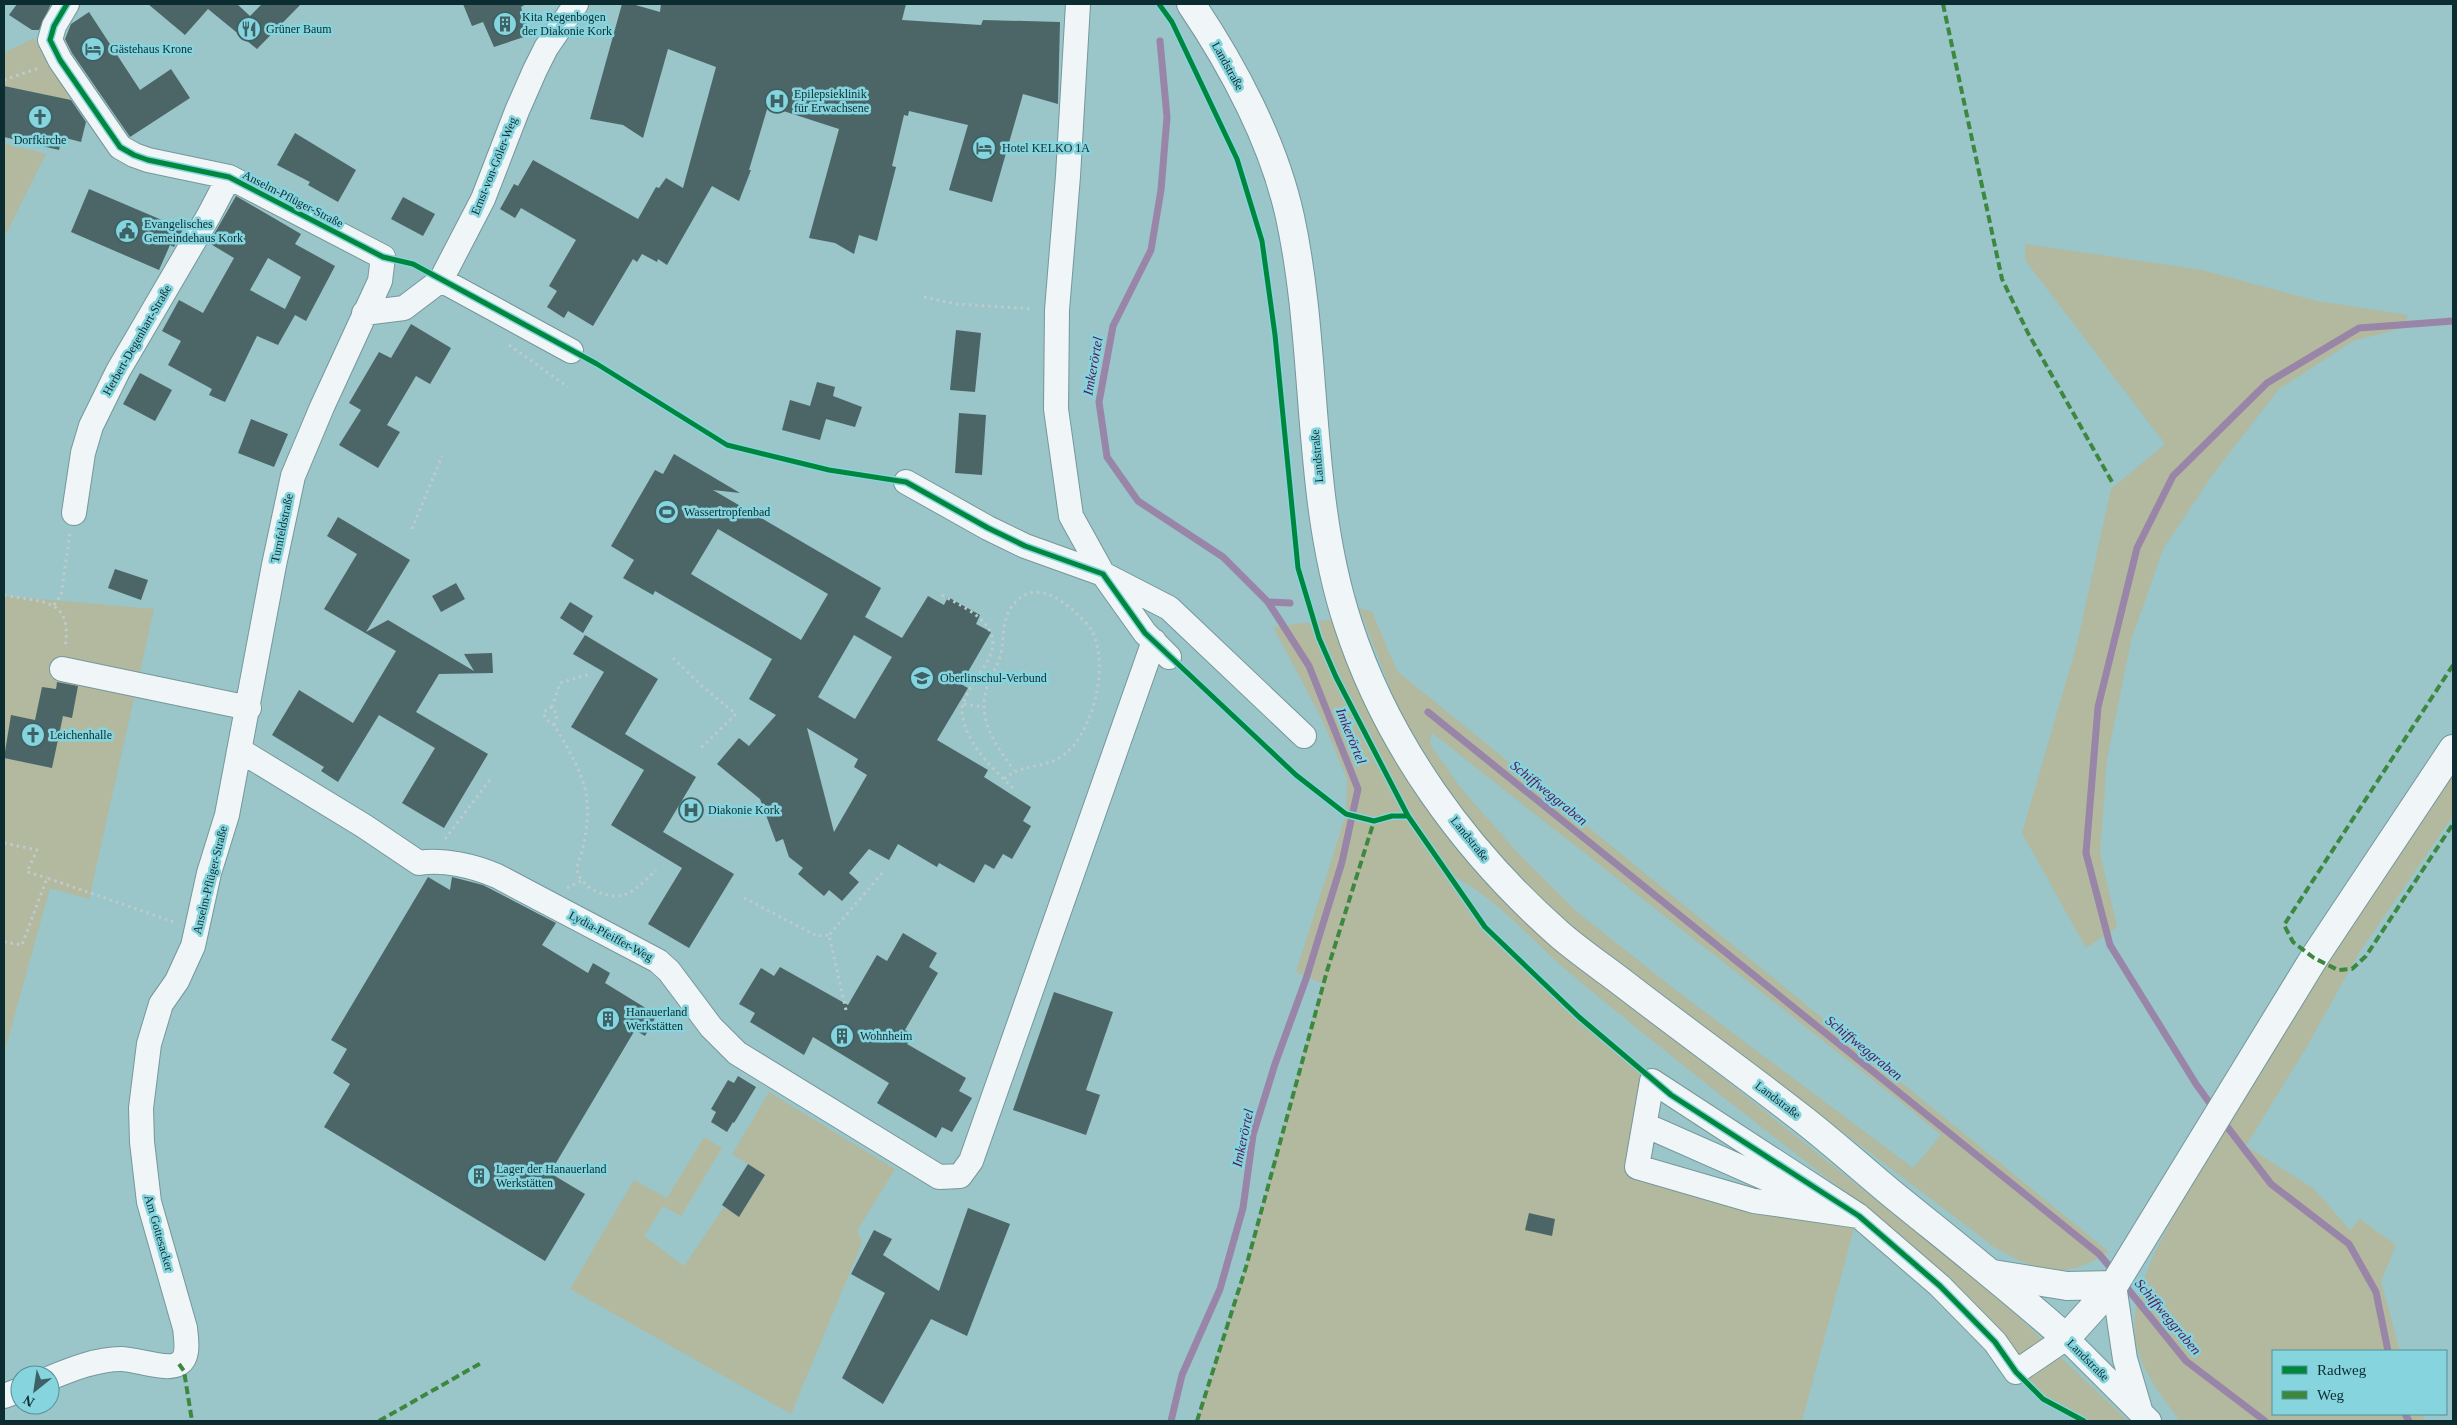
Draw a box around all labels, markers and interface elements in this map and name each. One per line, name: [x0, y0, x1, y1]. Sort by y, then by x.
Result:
place label: Kita Regenbogen der Diakonie Kork: [522, 10, 612, 38]
building icon: Kita Regenbogen der Diakonie Kork: [492, 11, 518, 37]
restaurant icon: Grüner Baum: [236, 16, 262, 42]
place label: Grüner Baum: [266, 22, 332, 36]
hotel icon: Gästehaus Krone: [80, 36, 106, 62]
street label: Landstraße: [1209, 39, 1247, 93]
place label: Gästehaus Krone: [110, 42, 192, 56]
place label: Epilepsieklinik für Erwachsene: [794, 87, 869, 115]
hospital icon: Epilepsieklinik für Erwachsene: [764, 88, 790, 114]
church icon: Dorfkirche: [27, 104, 53, 130]
street label: Ernst-von-Göler-Weg: [468, 115, 520, 217]
place label: Dorfkirche: [14, 133, 66, 147]
hotel icon: Hotel KELKO 1A: [971, 135, 997, 161]
place label: Hotel KELKO 1A: [1002, 141, 1090, 155]
street label: Anselm-Pflüger-Straße: [240, 168, 346, 230]
place label: Evangelisches Gemeindehaus Kork: [144, 217, 243, 245]
public building icon: Evangelisches Gemeindehaus Kork: [114, 218, 140, 244]
street label: Herbert-Degenhart-Straße: [100, 282, 174, 398]
water label: Imkerörtel: [1080, 335, 1106, 397]
street label: Landstraße: [1308, 429, 1326, 483]
street label: Turnfeldstraße: [268, 492, 296, 564]
sports icon: Wassertropfenbad: [654, 499, 680, 525]
place label: Wassertropfenbad: [684, 505, 770, 519]
school or university icon: Oberlinschul-Verbund: [909, 665, 935, 691]
place label: Oberlinschul-Verbund: [940, 671, 1047, 685]
water label: Imkerörtel: [1333, 705, 1369, 766]
church icon: Leichenhalle: [20, 722, 46, 748]
place label: Leichenhalle: [50, 728, 112, 742]
water label: Schiffweggraben: [1508, 758, 1590, 828]
hospital icon: Diakonie Kork: [678, 797, 704, 823]
place label: Diakonie Kork: [708, 803, 780, 817]
street label: Landstraße: [1448, 814, 1492, 864]
street label: Anselm-Pflüger-Straße: [190, 824, 230, 936]
street label: Lydia-Pfeiffer-Weg: [567, 908, 655, 964]
place label: Hanauerland Werkstätten: [626, 1005, 687, 1033]
building icon: Hanauerland Werkstätten: [595, 1006, 621, 1032]
water label: Schiffweggraben: [1823, 1013, 1905, 1083]
building icon: Wohnheim: [829, 1023, 855, 1049]
place label: Wohnheim: [860, 1029, 913, 1043]
street label: Landstraße: [1752, 1078, 1804, 1122]
water label: Imkerörtel: [1229, 1107, 1257, 1169]
place label: Lager der Hanauerland Werkstätten: [496, 1162, 607, 1190]
building icon: Lager der Hanauerland Werkstätten: [466, 1163, 492, 1189]
street label: Am Gottesacker: [141, 1193, 177, 1273]
water label: Schiffweggraben: [2132, 1276, 2204, 1358]
street label: Landstraße: [2064, 1336, 2112, 1384]
legend: [2272, 1350, 2447, 1415]
text: Radweg: [2317, 1362, 2367, 1378]
north arrow: [10, 1365, 60, 1415]
text: Weg: [2317, 1387, 2345, 1403]
text: N: [21, 1392, 37, 1410]

